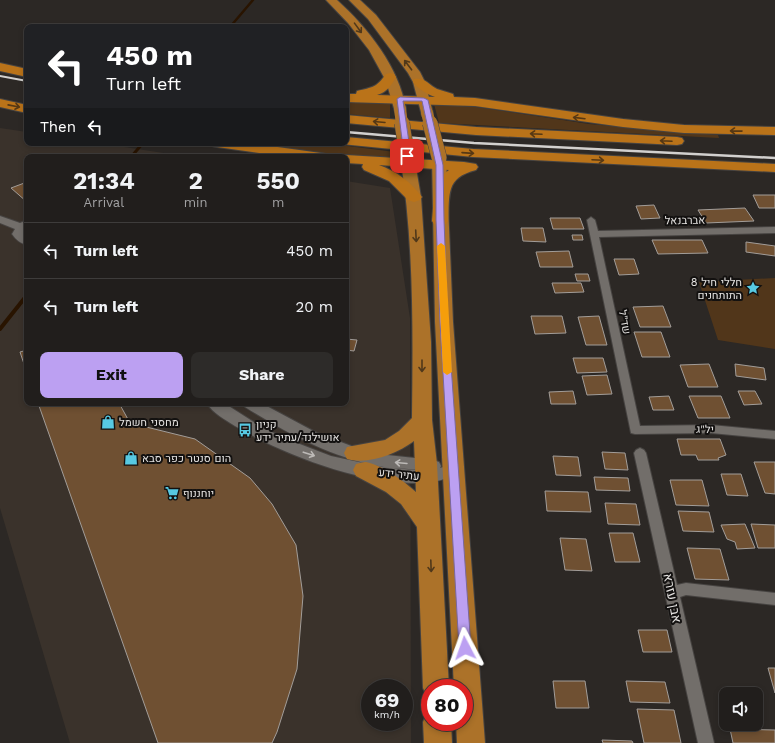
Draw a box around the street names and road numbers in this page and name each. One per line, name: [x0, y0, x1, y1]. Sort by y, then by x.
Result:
street label: אברבנאל: [665, 214, 705, 227]
street label: שד"ל: [616, 309, 633, 335]
street label: יל"ג: [696, 423, 714, 436]
street label: עתיר ידע: [378, 466, 420, 483]
street label: אבן עזרא: [660, 572, 685, 624]

